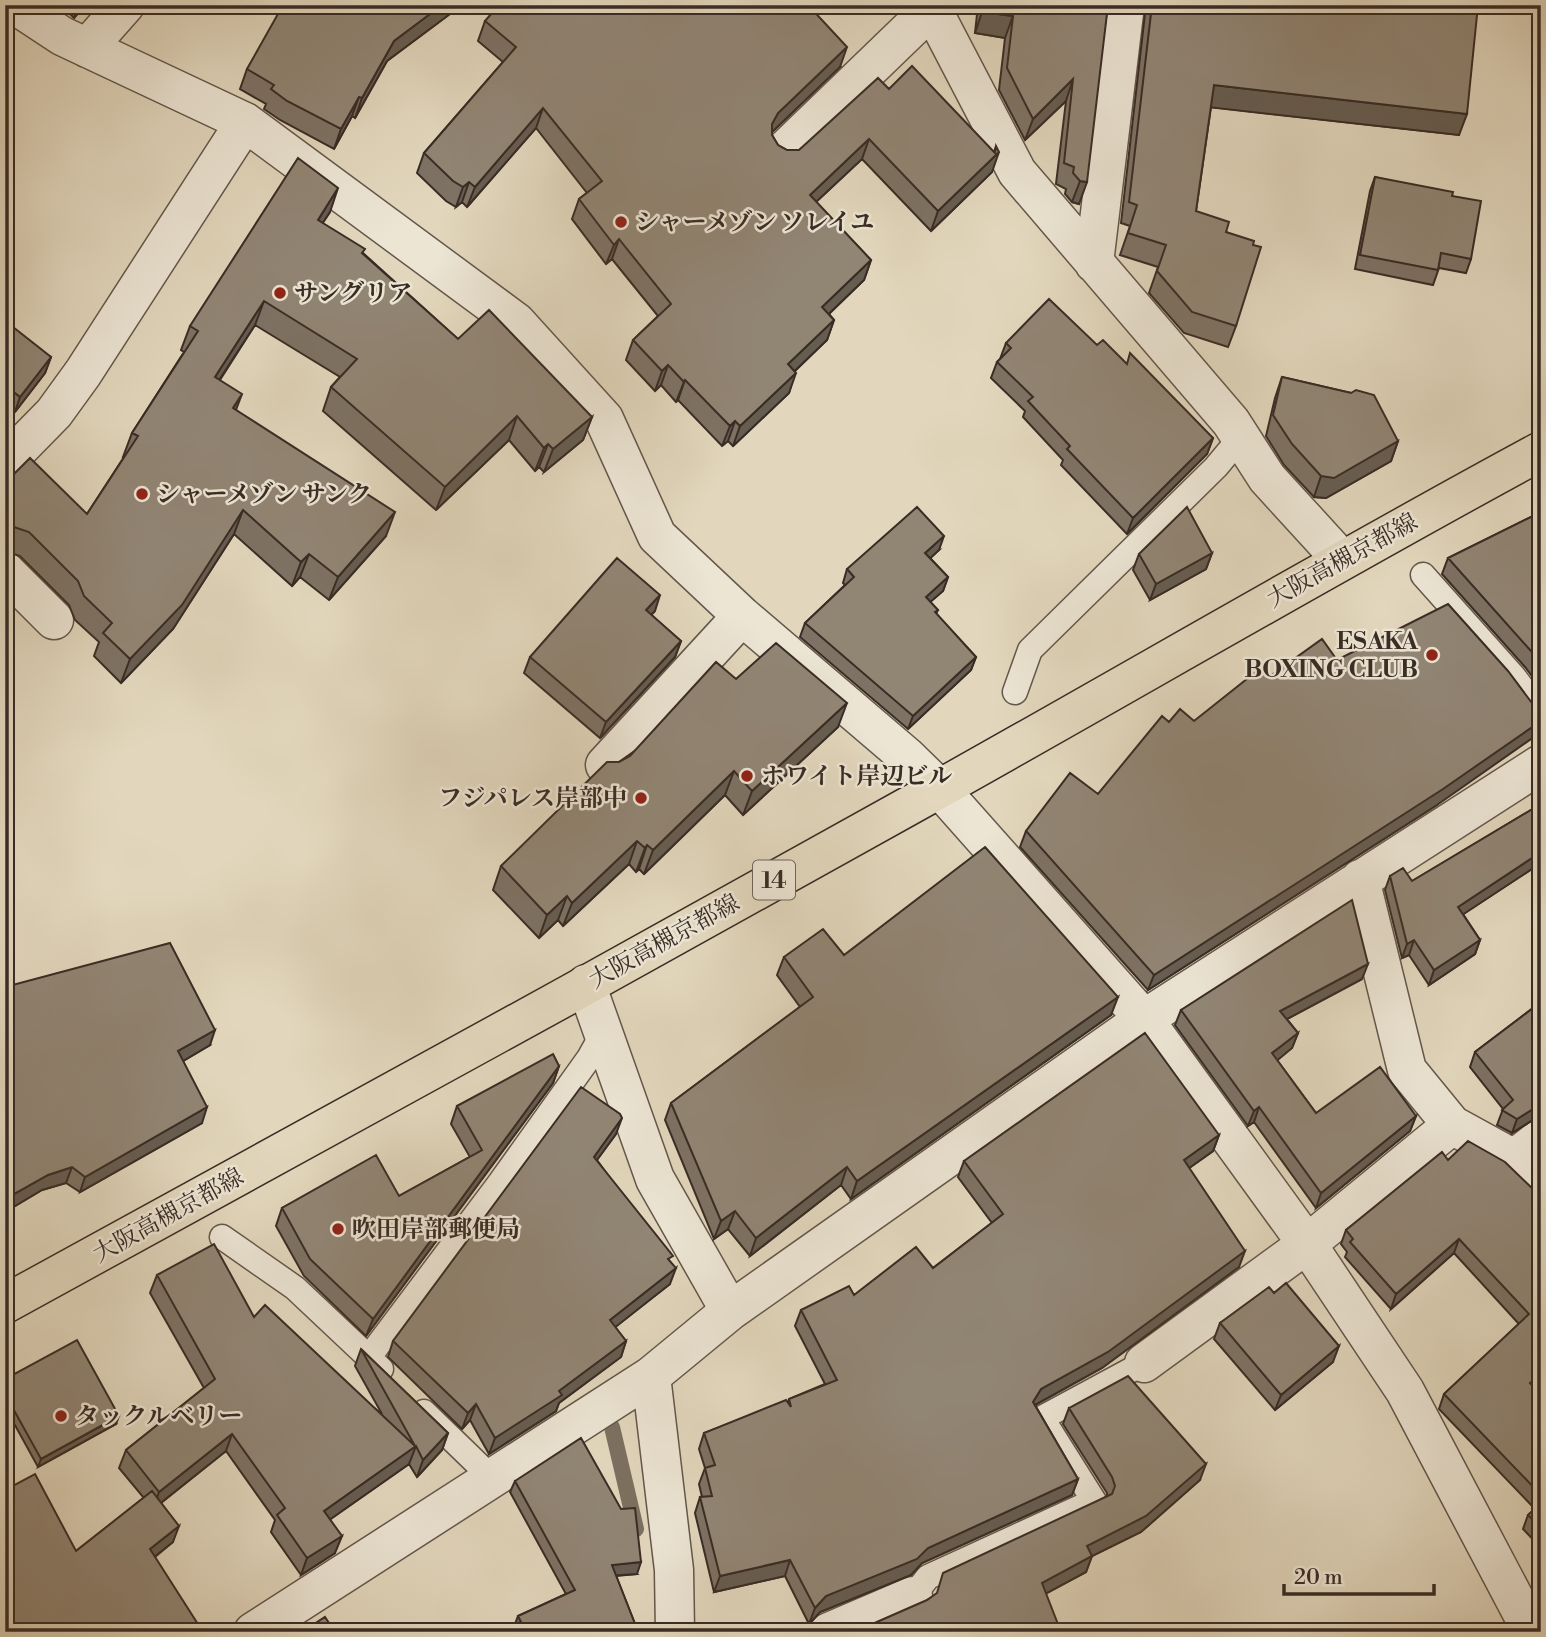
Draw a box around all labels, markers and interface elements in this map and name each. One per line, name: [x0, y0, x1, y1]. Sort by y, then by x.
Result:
place label: シャーメゾン ソレイユ: [635, 208, 874, 238]
marker: シャーメゾン ソレイユ: [613, 214, 629, 230]
place label: サングリア: [294, 279, 412, 309]
marker: サングリア: [272, 285, 288, 301]
place label: シャーメゾン サンク: [156, 480, 372, 510]
marker: シャーメゾン サンク: [134, 486, 150, 502]
street label: 大阪高槻京都線: [1262, 507, 1423, 615]
place label: ESAKA BOXING CLUB: [1244, 627, 1419, 685]
marker: ESAKA BOXING CLUB: [1424, 647, 1440, 663]
place label: ホワイト岸辺ビル: [761, 762, 952, 792]
marker: ホワイト岸辺ビル: [739, 768, 755, 784]
place label: フジパレス岸部中: [438, 784, 627, 814]
marker: フジパレス岸部中: [633, 790, 649, 806]
road number: 14: [753, 860, 795, 900]
street label: 大阪高槻京都線: [584, 888, 745, 996]
street label: 大阪高槻京都線: [88, 1162, 249, 1270]
place label: 吹田岸部郵便局: [352, 1215, 520, 1245]
marker: 吹田岸部郵便局: [330, 1221, 346, 1237]
place label: タックルベリー: [75, 1402, 242, 1432]
marker: タックルベリー: [53, 1408, 69, 1424]
scale bar: [1284, 1553, 1434, 1597]
text: 20 m: [1294, 1565, 1343, 1591]

